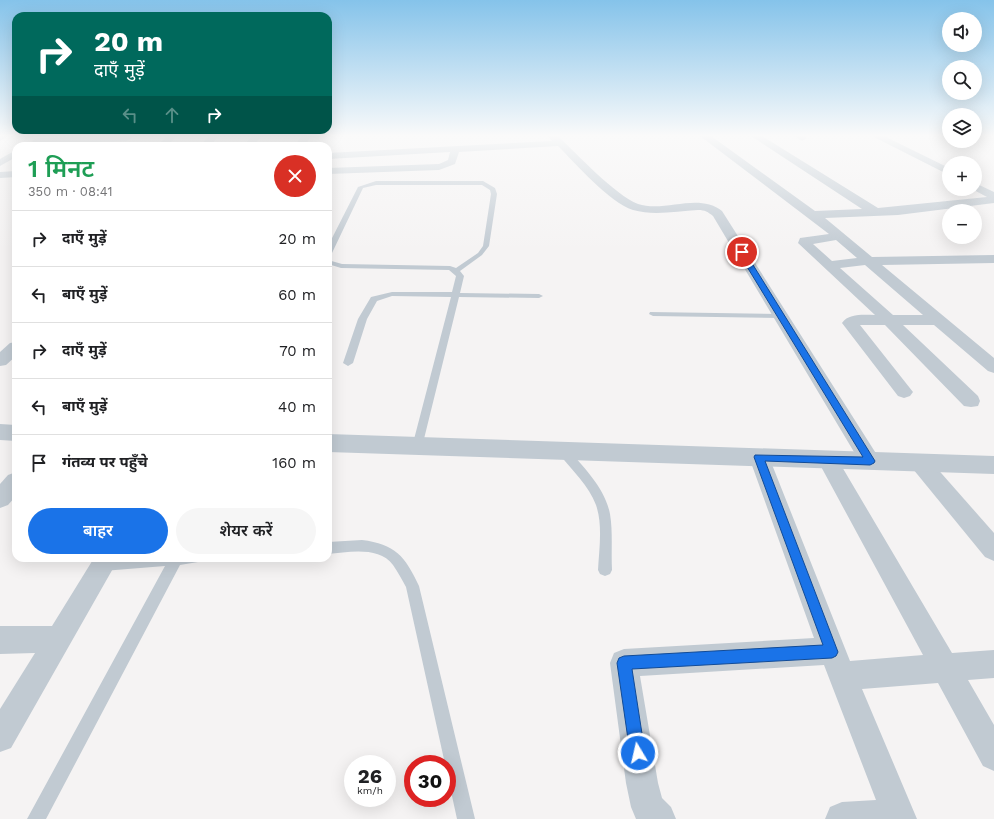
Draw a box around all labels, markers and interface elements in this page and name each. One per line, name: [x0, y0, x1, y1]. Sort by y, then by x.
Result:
map controls: [942, 12, 982, 244]
button: sound: [942, 12, 982, 52]
text: 20 m: [94, 25, 163, 58]
icon: right: [28, 28, 80, 80]
text: दाएँ मुड़ें: [94, 59, 145, 80]
button: search: [942, 60, 982, 100]
icon: left: [119, 104, 141, 126]
icon: ahead: [161, 104, 183, 126]
icon: right: [203, 104, 225, 126]
button: layers: [942, 108, 982, 148]
text: 1 मिनट: [28, 155, 94, 183]
button: close: [274, 155, 316, 197]
button: +: [942, 156, 982, 196]
text: 350 m · 08:41: [28, 184, 113, 199]
button: −: [942, 204, 982, 244]
icon: right: [28, 228, 50, 250]
text: दाएँ मुड़ें: [62, 229, 107, 247]
text: 20 m: [279, 230, 316, 248]
pin: [725, 235, 759, 269]
icon: arrive: [731, 241, 753, 263]
icon: left: [28, 284, 50, 306]
text: बाएँ मुड़ें: [62, 285, 107, 303]
text: 60 m: [278, 286, 316, 304]
icon: right: [28, 340, 50, 362]
text: दाएँ मुड़ें: [62, 341, 107, 359]
text: 70 m: [279, 342, 316, 360]
icon: left: [28, 396, 50, 418]
text: बाएँ मुड़ें: [62, 397, 107, 415]
text: 40 m: [278, 398, 316, 416]
icon: arrive: [28, 452, 50, 474]
text: गंतव्य पर पहुँचे: [62, 453, 148, 471]
text: 160 m: [272, 454, 316, 472]
button: बाहर: [28, 508, 168, 554]
button: शेयर करें: [176, 508, 316, 554]
position arrow: [617, 732, 659, 774]
speed limit sign: 30: [404, 755, 456, 807]
text: 26: [358, 764, 382, 788]
text: km/h: [357, 785, 383, 796]

